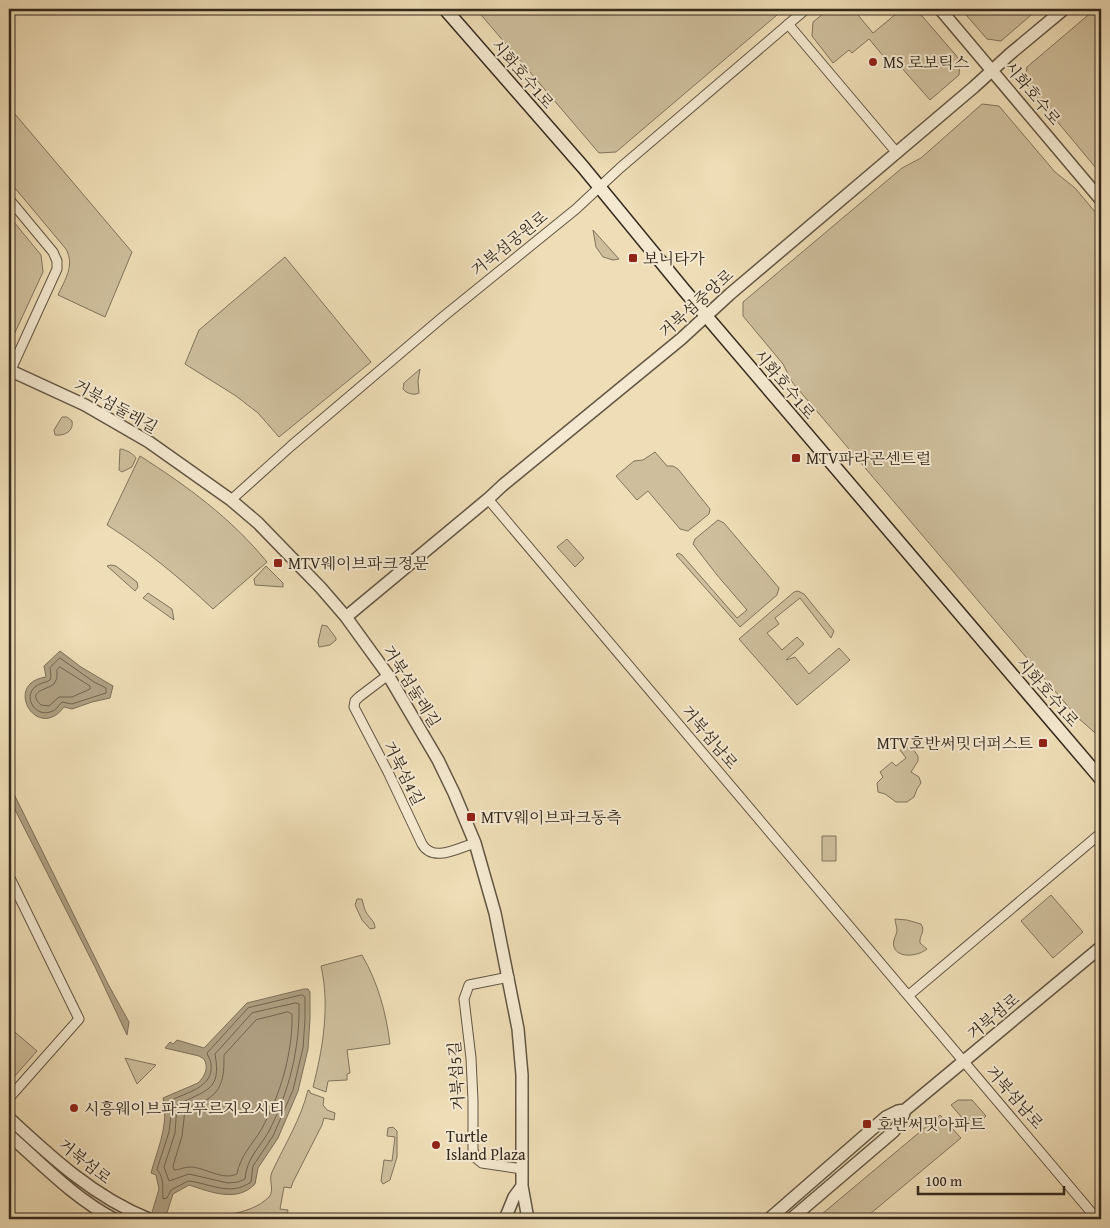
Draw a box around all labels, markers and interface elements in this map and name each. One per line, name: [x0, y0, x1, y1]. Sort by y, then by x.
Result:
street label: 시화호수1로: [486, 34, 560, 114]
place label: MS 로보틱스: [883, 50, 970, 74]
marker: MS 로보틱스: [867, 56, 879, 68]
street label: 시화호수로: [999, 56, 1067, 131]
street label: 거북섬공원로: [465, 204, 553, 282]
place label: 보니타가: [643, 246, 705, 270]
marker: 보니타가: [627, 252, 639, 264]
street label: 거북섬중앙로: [654, 263, 739, 343]
street label: 시화호수1로: [748, 344, 822, 425]
street label: 거북섬둘레길: [70, 373, 162, 439]
place label: MTV파라곤센트럴: [806, 446, 931, 470]
marker: MTV파라곤센트럴: [790, 452, 802, 464]
place label: MTV웨이브파크정문: [288, 551, 429, 575]
marker: MTV웨이브파크정문: [272, 557, 284, 569]
street label: 거북섬둘레길: [377, 640, 447, 732]
street label: 시화호수1로: [1011, 652, 1085, 732]
street label: 거북섬남로: [676, 700, 744, 775]
place label: MTV호반써밋더퍼스트: [877, 731, 1034, 755]
street label: 거북섬4길: [378, 737, 430, 809]
marker: MTV호반써밋더퍼스트: [1037, 737, 1049, 749]
place label: MTV웨이브파크동측: [481, 805, 622, 829]
marker: MTV웨이브파크동측: [465, 811, 477, 823]
street label: 거북섬로: [962, 987, 1025, 1045]
street label: 거북섬5길: [442, 1040, 470, 1112]
street label: 거북섬남로: [981, 1060, 1050, 1134]
place label: 시흥웨이브파크푸르지오시티: [84, 1096, 285, 1120]
marker: 시흥웨이브파크푸르지오시티: [68, 1102, 80, 1114]
place label: 호반써밋아파트: [877, 1112, 986, 1136]
marker: 호반써밋아파트: [861, 1118, 873, 1130]
place label: Turtle Island Plaza: [446, 1124, 526, 1166]
street label: 거북섬로: [53, 1133, 117, 1190]
marker: Turtle Island Plaza: [430, 1139, 442, 1151]
scale bar: [918, 1163, 1064, 1195]
text: 100 m: [925, 1170, 963, 1191]

